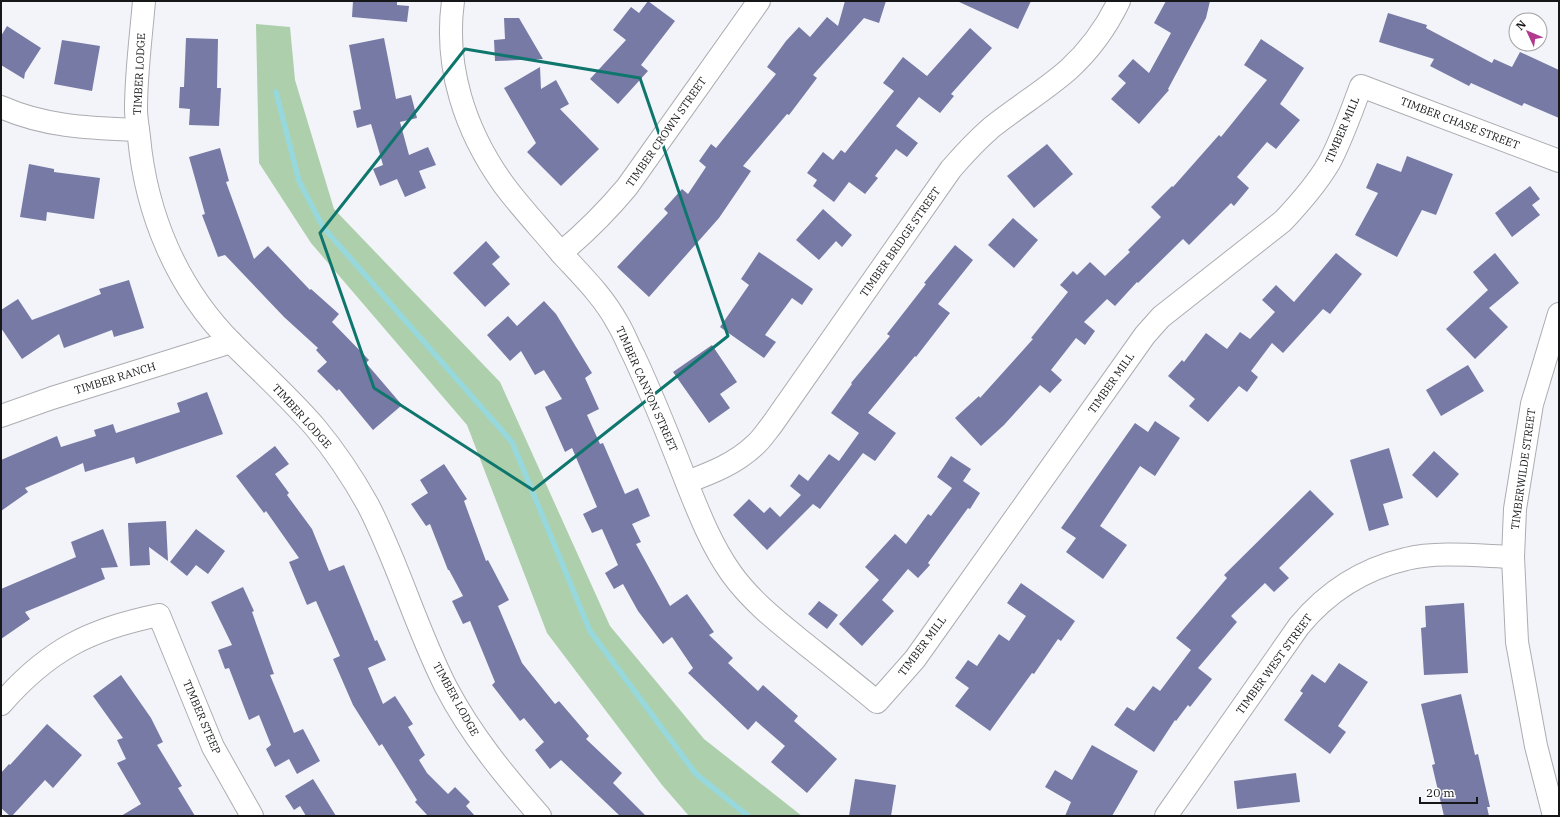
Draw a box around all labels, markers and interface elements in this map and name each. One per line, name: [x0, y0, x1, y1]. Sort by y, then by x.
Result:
north arrow: [1508, 12, 1548, 52]
text: N: [1513, 17, 1529, 33]
street label: TIMBER LODGE: [130, 33, 148, 115]
street label: TIMBER CROWN STREET: [623, 74, 709, 190]
street label: TIMBER MILL: [1322, 94, 1362, 166]
street label: TIMBER CHASE STREET: [1398, 94, 1522, 152]
street label: TIMBER BRIDGE STREET: [857, 184, 943, 300]
street label: TIMBER CANYON STREET: [613, 324, 681, 454]
street label: TIMBER MILL: [1085, 350, 1137, 416]
street label: TIMBER RANCH: [73, 359, 158, 397]
street label: TIMBER LODGE: [269, 381, 335, 451]
street label: TIMBERWILDE STREET: [1508, 407, 1538, 531]
street label: TIMBER WEST STREET: [1233, 611, 1315, 717]
street label: TIMBER MILL: [895, 613, 949, 679]
street label: TIMBER LODGE: [430, 660, 482, 738]
street label: TIMBER STEEP: [180, 678, 224, 756]
scale bar: [1420, 779, 1477, 805]
text: 20 m: [1426, 785, 1455, 800]

